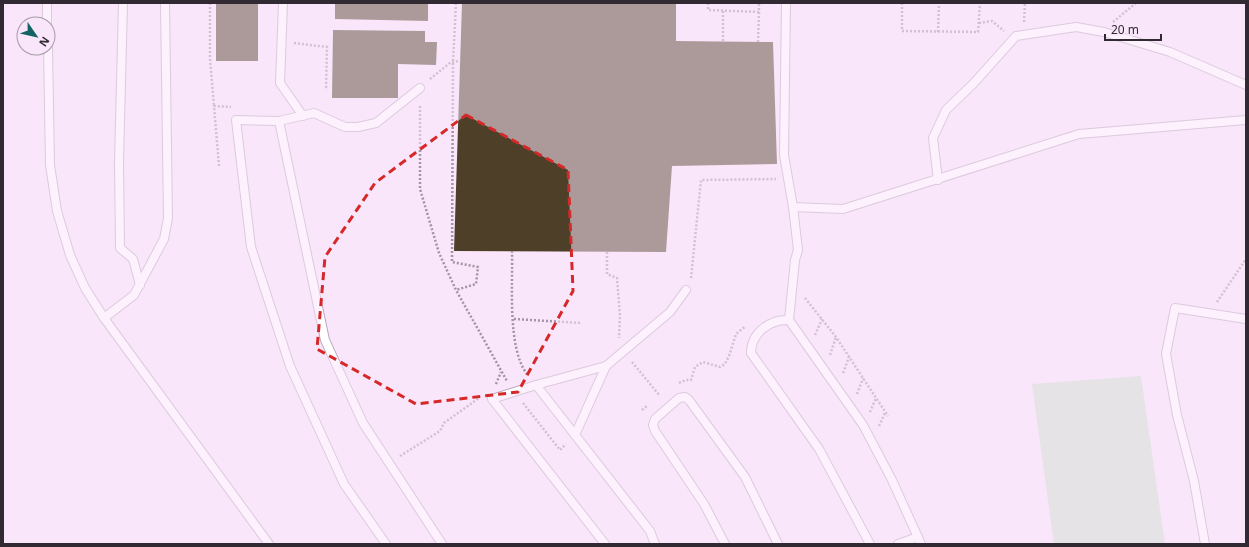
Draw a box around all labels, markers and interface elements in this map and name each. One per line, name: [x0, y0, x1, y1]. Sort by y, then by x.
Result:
north arrow: [16, 16, 56, 56]
scale bar: [1105, 16, 1161, 42]
text: 20 m: [1111, 21, 1139, 38]
text: N: [36, 34, 53, 50]

